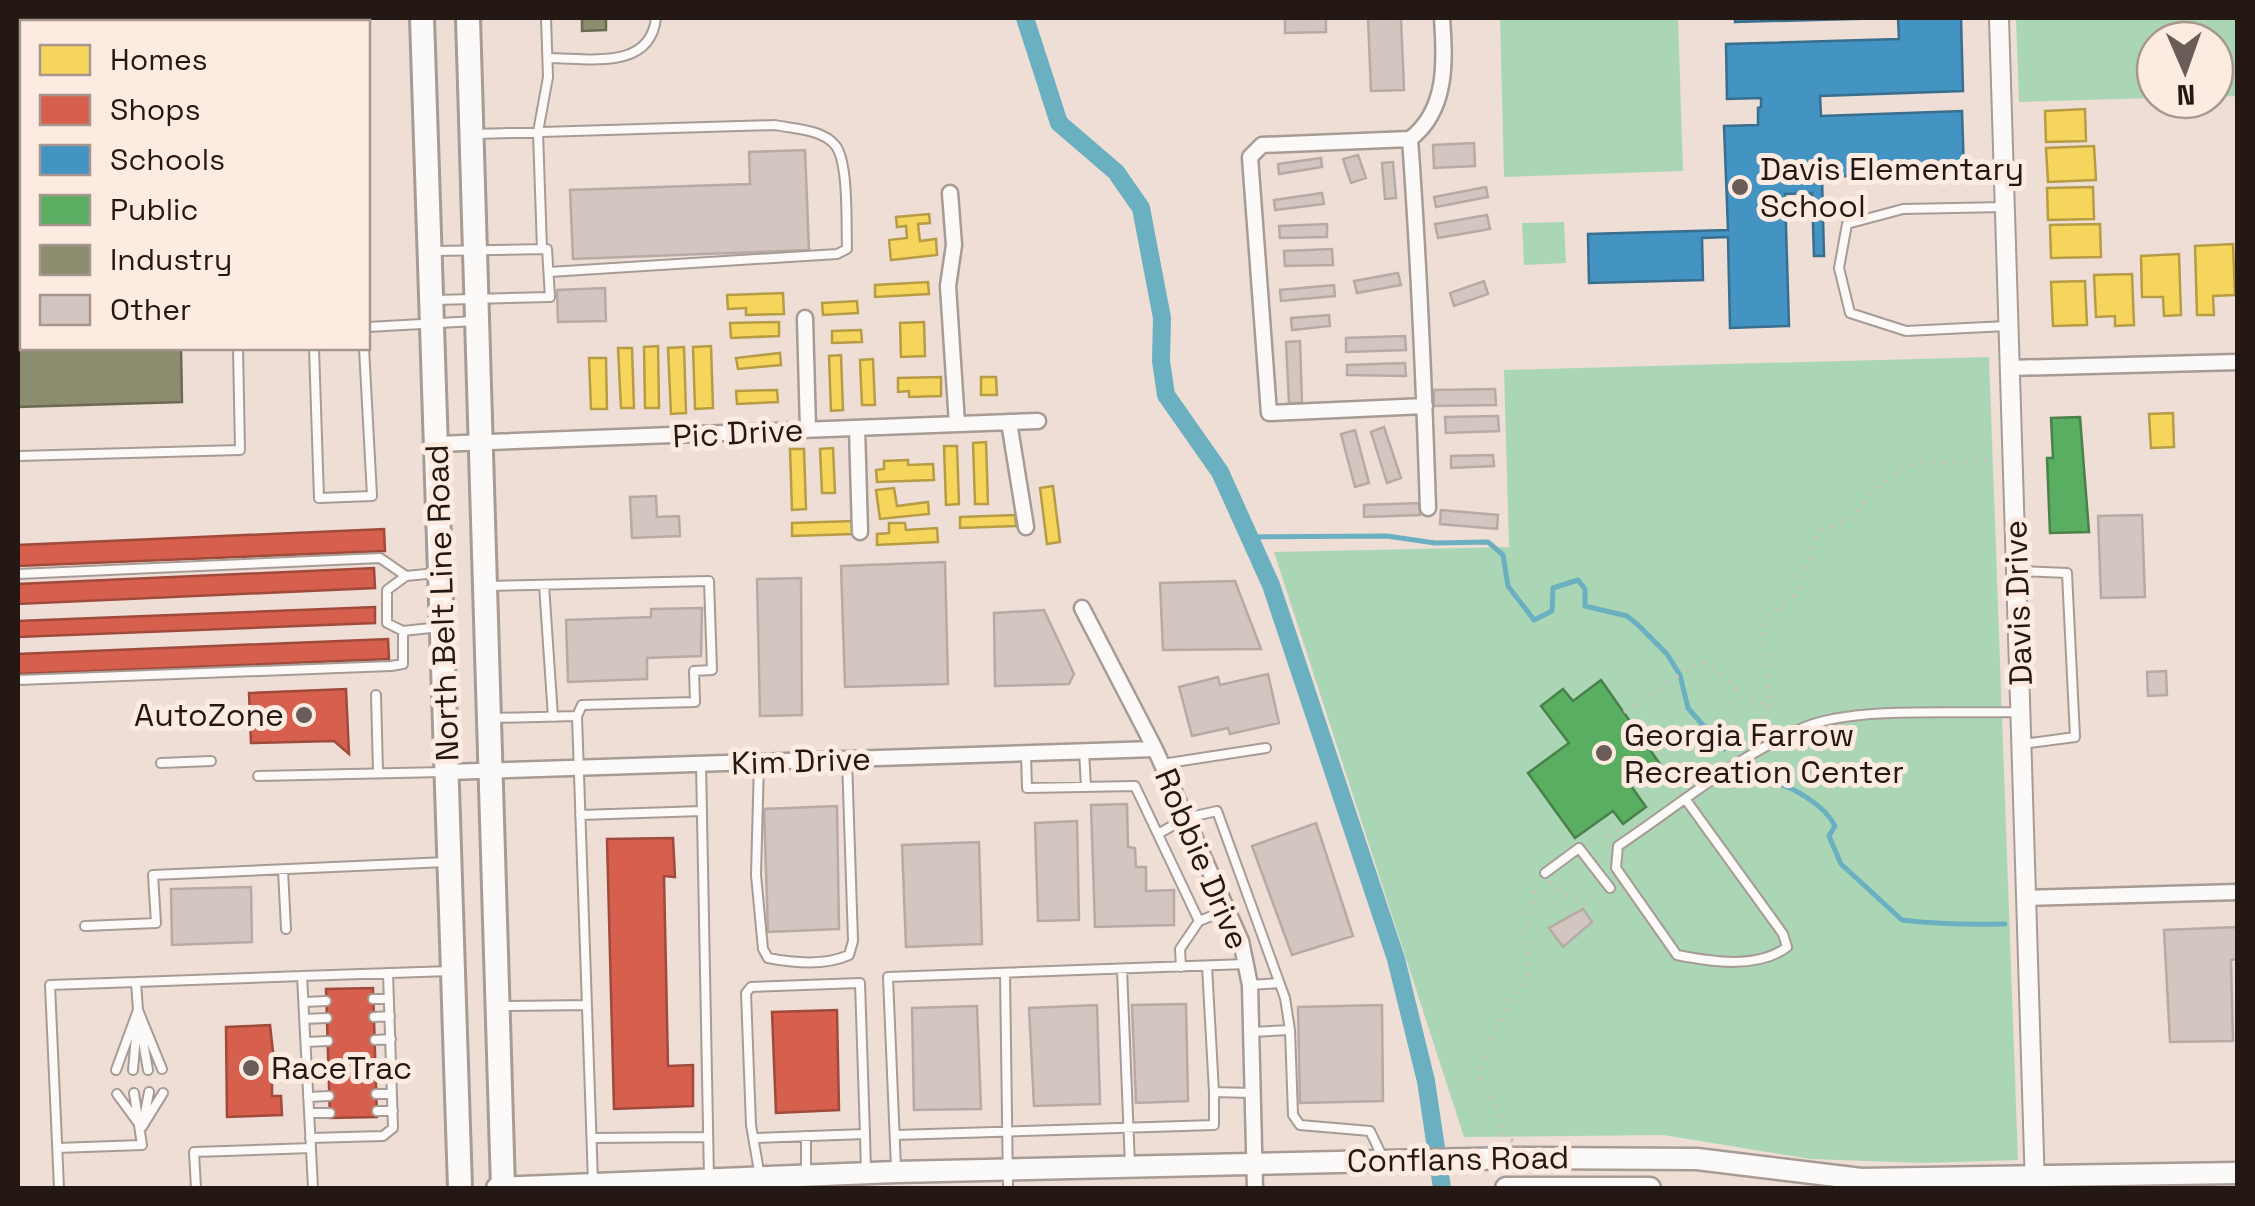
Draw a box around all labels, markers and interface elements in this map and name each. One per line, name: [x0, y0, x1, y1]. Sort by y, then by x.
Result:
legend: [20, 20, 370, 350]
north arrow: [2135, 20, 2235, 120]
text: Homes: [110, 40, 208, 79]
text: N: [2176, 77, 2196, 113]
text: Shops: [110, 90, 200, 129]
text: Schools: [110, 140, 225, 179]
place label: Davis Elementary School: [1760, 149, 2024, 226]
marker: Davis Elementary School: [1729, 176, 1751, 198]
text: Public: [110, 190, 198, 229]
text: Industry: [110, 240, 232, 279]
text: Other: [110, 290, 191, 329]
street label: Pic Drive: [671, 410, 805, 456]
street label: North Belt Line Road: [416, 444, 468, 762]
street label: Davis Drive: [1995, 520, 2041, 686]
place label: AutoZone: [134, 695, 284, 735]
marker: AutoZone: [293, 704, 315, 726]
place label: Georgia Farrow Recreation Center: [1624, 715, 1904, 792]
street label: Kim Drive: [730, 739, 872, 783]
marker: Georgia Farrow Recreation Center: [1593, 742, 1615, 764]
street label: Robbie Drive: [1146, 762, 1258, 956]
place label: RaceTrac: [271, 1048, 412, 1088]
marker: RaceTrac: [240, 1057, 262, 1079]
street label: Conflans Road: [1346, 1137, 1570, 1181]

